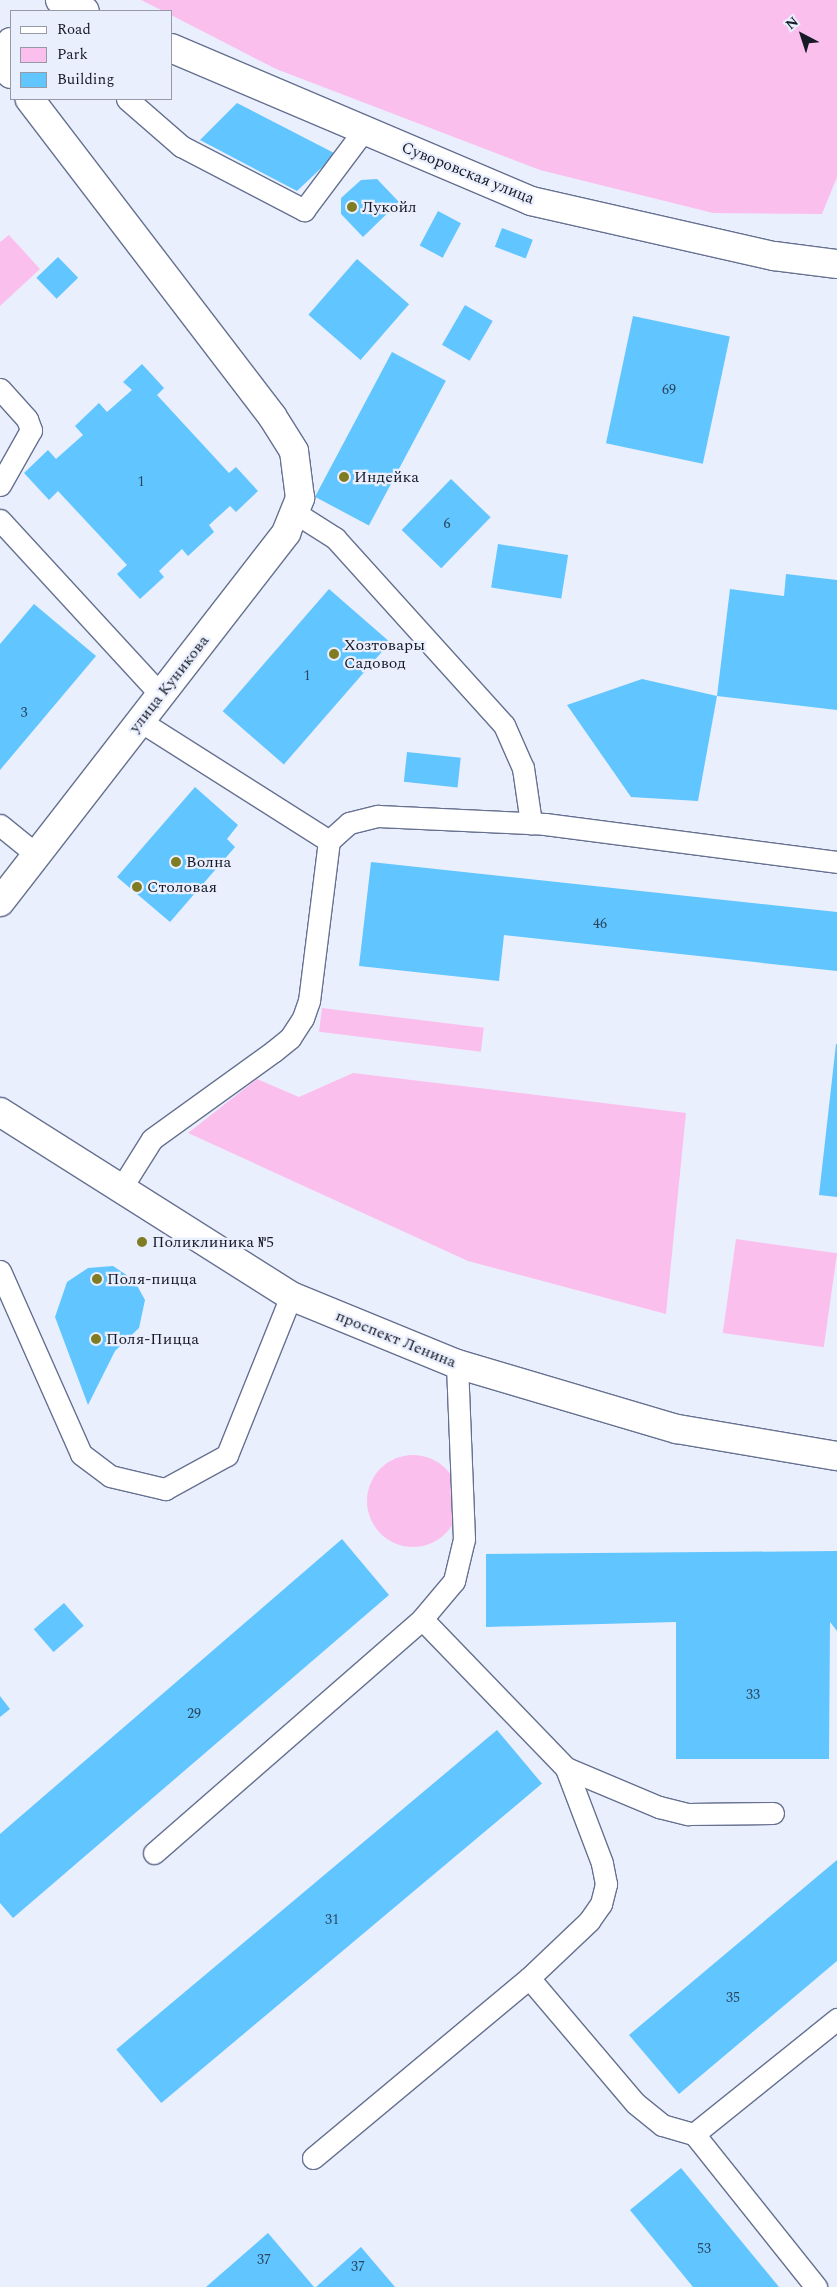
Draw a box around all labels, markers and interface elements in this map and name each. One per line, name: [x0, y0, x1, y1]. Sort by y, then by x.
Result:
legend: [10, 10, 172, 100]
north arrow: [777, 10, 827, 60]
text: N: [781, 11, 803, 35]
text: Road: [57, 18, 91, 41]
text: Park: [57, 43, 88, 66]
text: Building: [57, 68, 114, 91]
street label: Суворовская улица: [399, 138, 537, 208]
place label: Лукойл: [362, 197, 417, 217]
marker: Лукойл: [346, 201, 358, 213]
house number: 69: [662, 382, 676, 398]
place label: Индейка: [354, 467, 419, 487]
marker: Индейка: [338, 471, 350, 483]
house number: 1: [138, 474, 144, 490]
house number: 6: [444, 516, 450, 532]
street label: улица Куникова: [125, 631, 213, 737]
place label: Хозтовары Садовод: [344, 635, 425, 673]
marker: Хозтовары Садовод: [328, 648, 340, 660]
house number: 1: [304, 668, 310, 684]
house number: 3: [21, 705, 27, 721]
place label: Волна: [186, 852, 231, 872]
marker: Волна: [170, 856, 182, 868]
place label: Столовая: [147, 877, 217, 897]
marker: Столовая: [131, 881, 143, 893]
house number: 46: [593, 916, 607, 932]
place label: Поликлиника №5: [152, 1232, 274, 1252]
marker: Поликлиника №5: [136, 1236, 148, 1248]
place label: Поля-пицца: [107, 1269, 197, 1289]
marker: Поля-пицца: [91, 1273, 103, 1285]
street label: проспект Ленина: [333, 1306, 459, 1372]
place label: Поля-Пицца: [106, 1329, 199, 1349]
marker: Поля-Пицца: [90, 1333, 102, 1345]
house number: 33: [746, 1687, 760, 1703]
house number: 29: [187, 1706, 201, 1722]
house number: 31: [325, 1912, 339, 1928]
house number: 35: [726, 1990, 740, 2006]
house number: 53: [697, 2241, 711, 2257]
house number: 37: [257, 2252, 271, 2268]
house number: 37: [351, 2259, 365, 2275]

